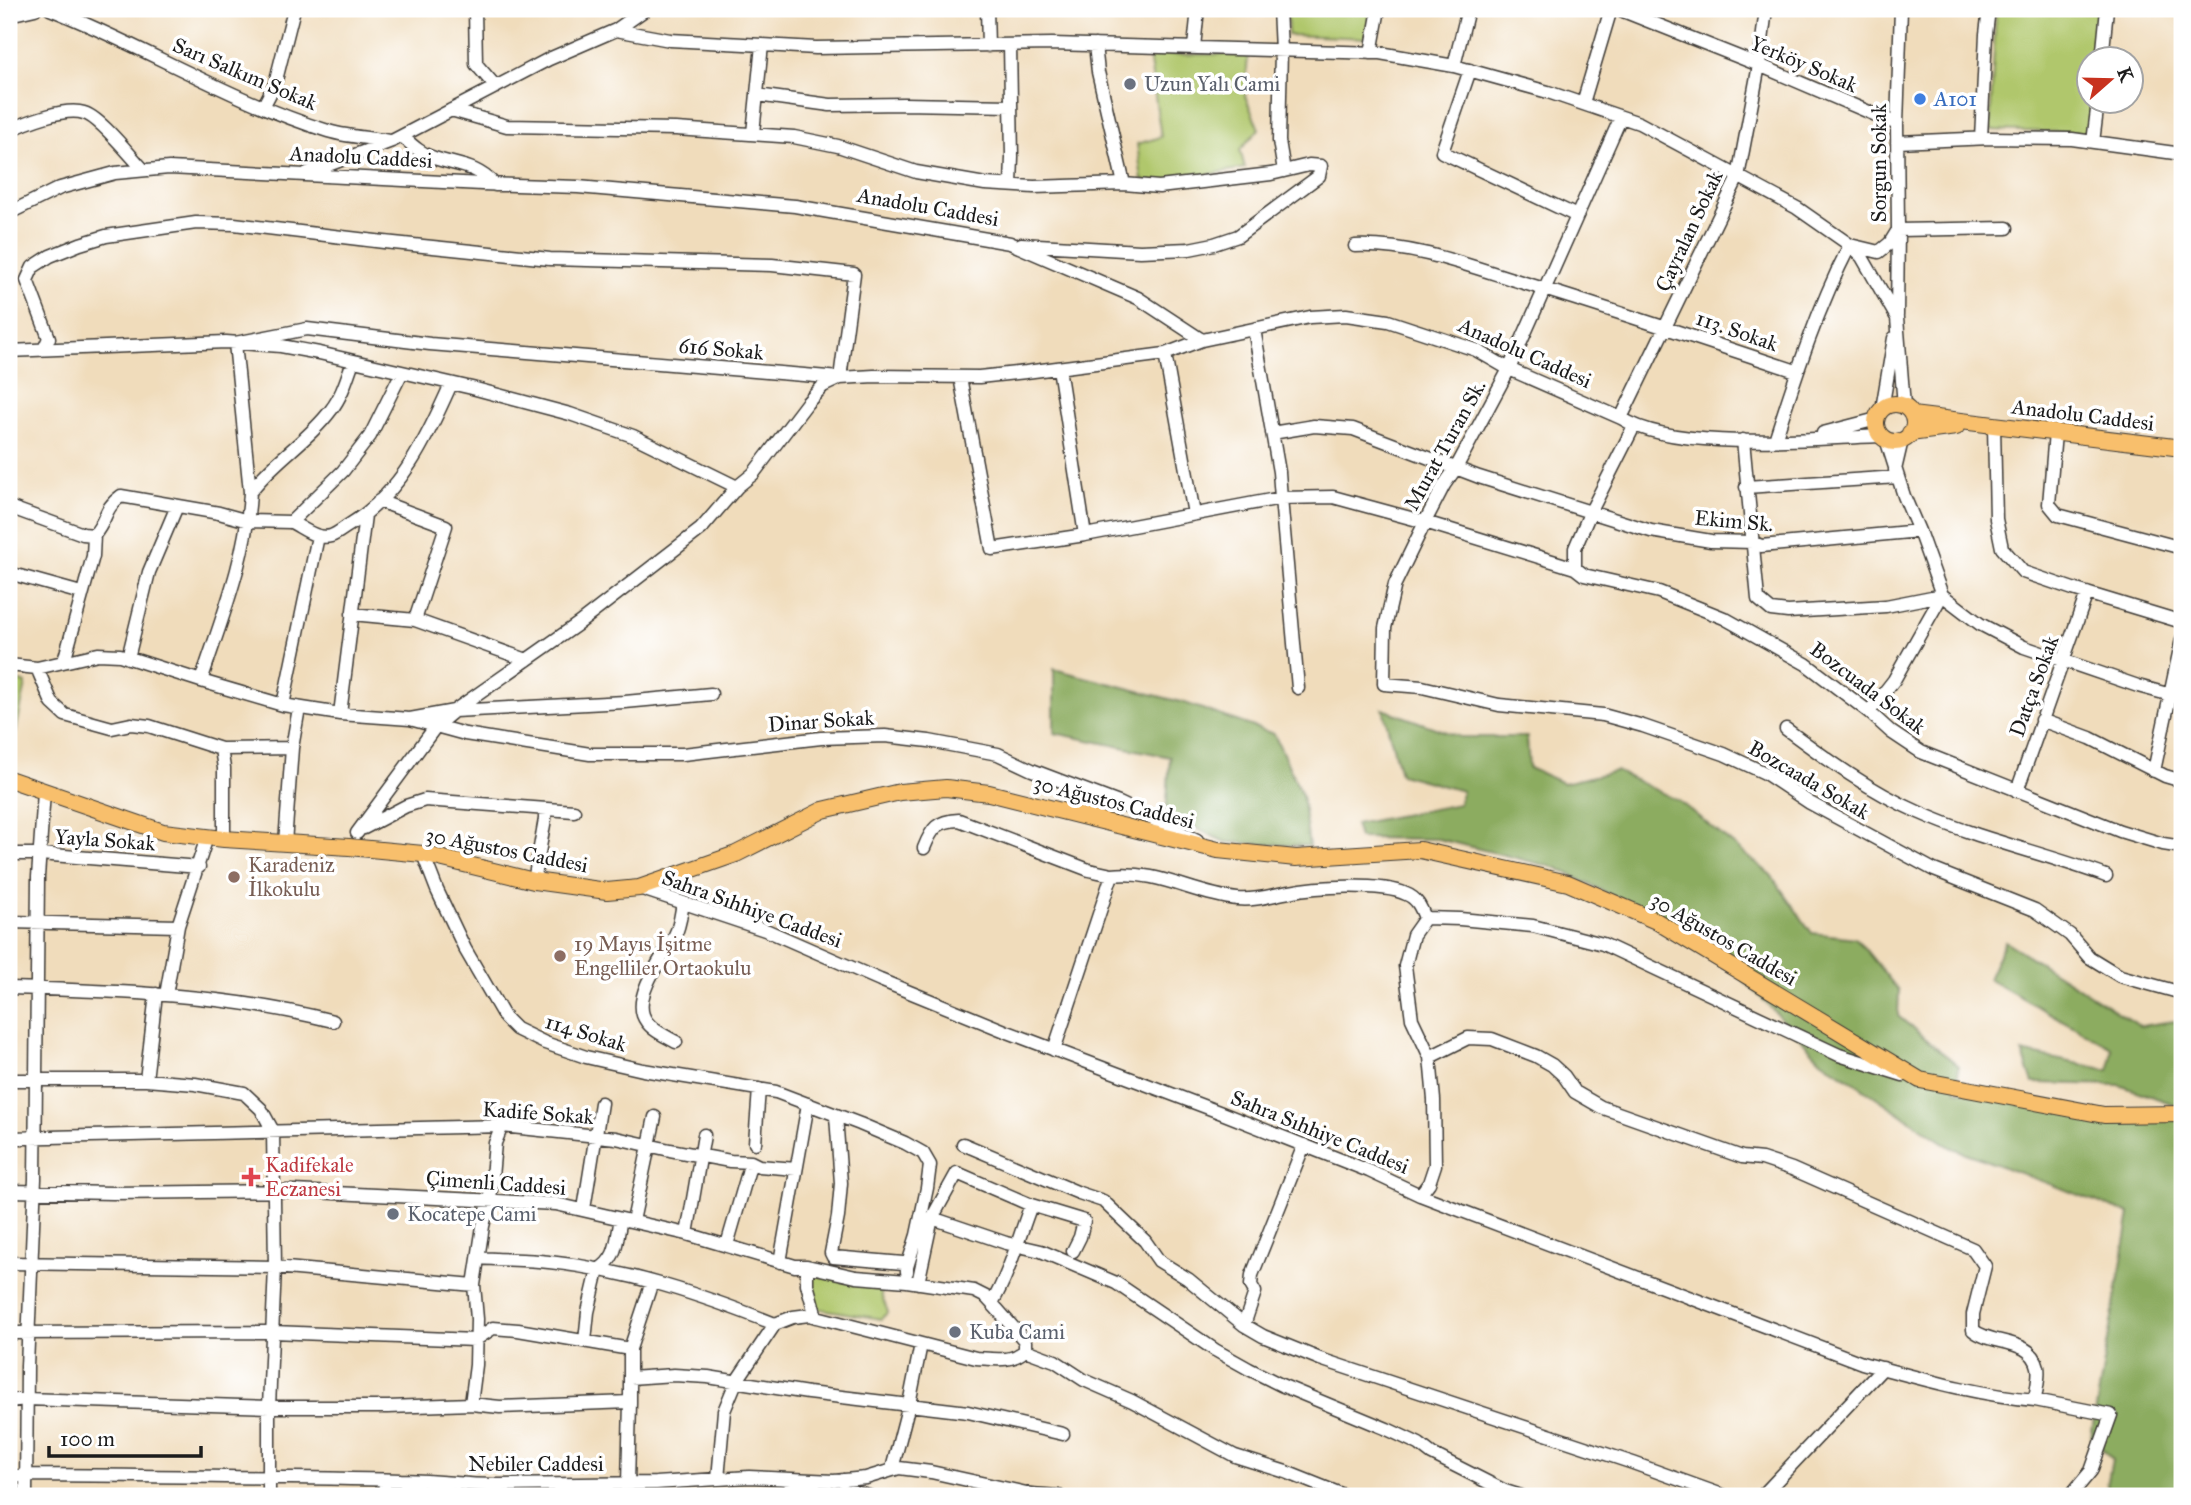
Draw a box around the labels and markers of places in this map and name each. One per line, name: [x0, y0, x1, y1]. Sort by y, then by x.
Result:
place label: Uzun Yalı Cami: [1144, 71, 1281, 97]
marker: Uzun Yalı Cami: [1122, 76, 1138, 92]
place label: A101: [1933, 86, 1977, 112]
marker: A101: [1912, 91, 1928, 107]
place label: Karadeniz İlkokulu: [248, 852, 335, 902]
marker: Karadeniz İlkokulu: [226, 869, 242, 885]
place label: 19 Mayıs İşitme Engelliler Ortaokulu: [574, 931, 751, 981]
marker: 19 Mayıs İşitme Engelliler Ortaokulu: [552, 948, 568, 964]
place label: Kadifekale Eczanesi: [265, 1152, 354, 1202]
marker: Kadifekale Eczanesi: [243, 1169, 259, 1185]
place label: Kocatepe Cami: [407, 1201, 537, 1227]
marker: Kocatepe Cami: [385, 1206, 401, 1222]
place label: Kuba Cami: [969, 1319, 1065, 1345]
marker: Kuba Cami: [947, 1324, 963, 1340]

